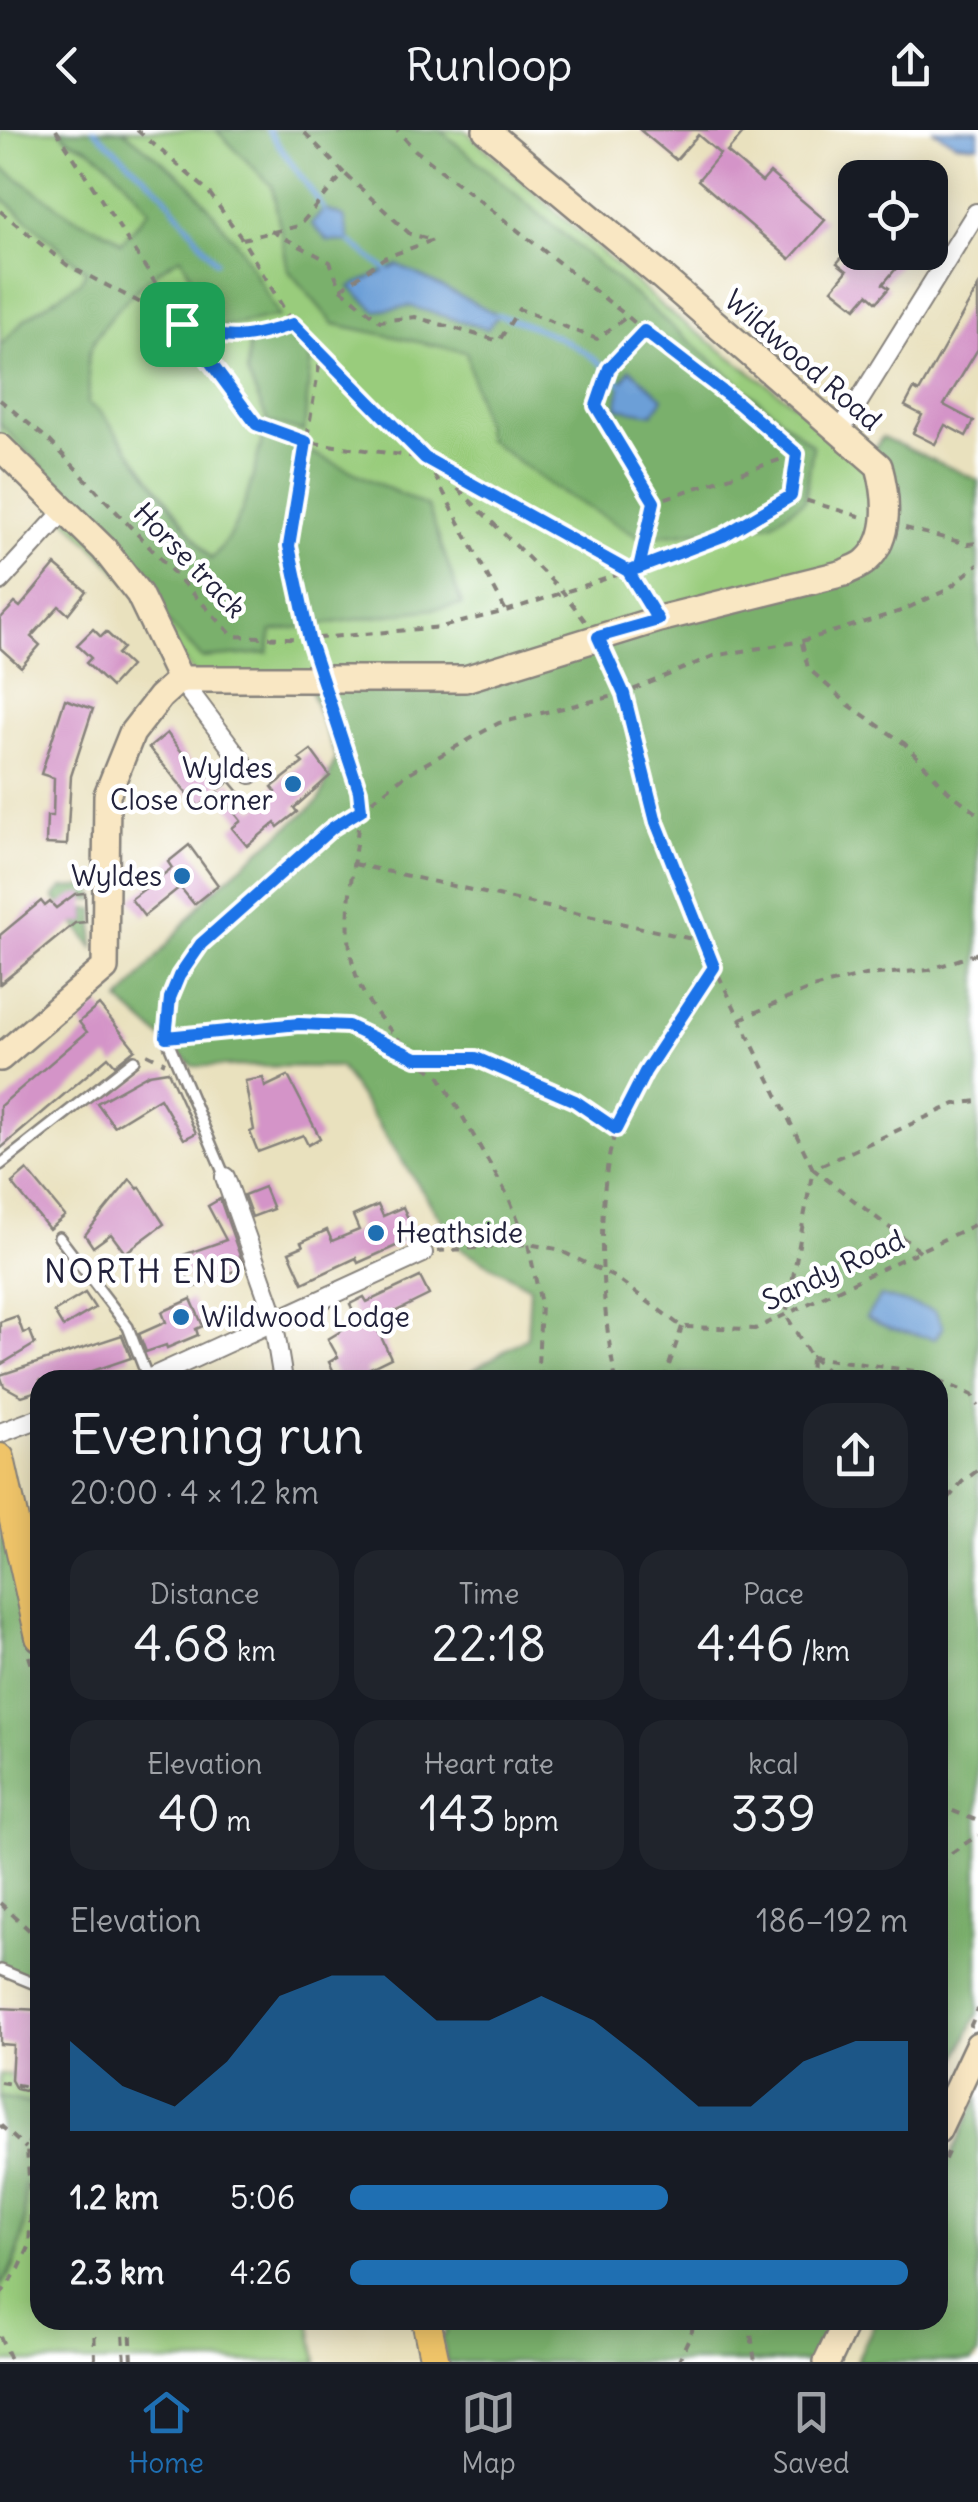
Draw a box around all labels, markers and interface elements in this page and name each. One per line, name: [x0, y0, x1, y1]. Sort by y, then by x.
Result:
text: Runloop: [406, 37, 573, 93]
icon: back: [40, 38, 95, 93]
icon: share: [883, 38, 938, 93]
map controls: [838, 160, 948, 270]
button: locate: [838, 160, 948, 270]
pin: [140, 282, 225, 367]
street label: Wildwood Road: [717, 282, 889, 438]
icon: arrive: [155, 297, 210, 352]
street label: Horse track: [126, 495, 254, 625]
place label: Wyldes Close Corner: [110, 750, 273, 818]
marker: Wyldes Close Corner: [282, 773, 304, 795]
place label: Wyldes: [71, 858, 162, 894]
marker: Wyldes: [171, 865, 193, 887]
place label: Heathside: [396, 1215, 523, 1251]
street label: Sandy Road: [756, 1221, 910, 1319]
marker: Heathside: [365, 1222, 387, 1244]
district label: NORTH END: [44, 1251, 244, 1292]
place label: Wildwood Lodge: [201, 1299, 410, 1335]
marker: Wildwood Lodge: [170, 1306, 192, 1328]
text: Evening run: [70, 1400, 364, 1469]
button: share: [803, 1403, 908, 1508]
text: 20:00 · 4 × 1.2 km: [70, 1472, 319, 1513]
text: Distance: [150, 1576, 259, 1612]
text: Time: [459, 1576, 519, 1612]
text: Pace: [743, 1576, 804, 1612]
text: 4.68: [133, 1612, 230, 1675]
text: 22:18: [432, 1612, 546, 1675]
text: 4:46: [697, 1612, 794, 1675]
text: km: [230, 1633, 276, 1669]
text: /km: [794, 1633, 850, 1669]
text: Elevation: [147, 1746, 262, 1782]
text: Heart rate: [424, 1746, 554, 1782]
text: kcal: [748, 1746, 799, 1782]
text: 40: [158, 1782, 220, 1845]
text: 143: [419, 1782, 496, 1845]
text: 339: [731, 1782, 816, 1845]
text: m: [220, 1803, 251, 1839]
text: bpm: [496, 1803, 559, 1839]
text: Elevation: [70, 1900, 201, 1941]
text: 186–192 m: [756, 1900, 908, 1941]
text: 1.2 km: [70, 2177, 159, 2218]
text: 5:06: [230, 2177, 295, 2218]
text: 2.3 km: [70, 2252, 164, 2293]
text: 4:26: [230, 2252, 292, 2293]
tab: Home: [128, 2385, 204, 2481]
tab: Map: [461, 2385, 516, 2481]
tab: Saved: [773, 2385, 850, 2481]

